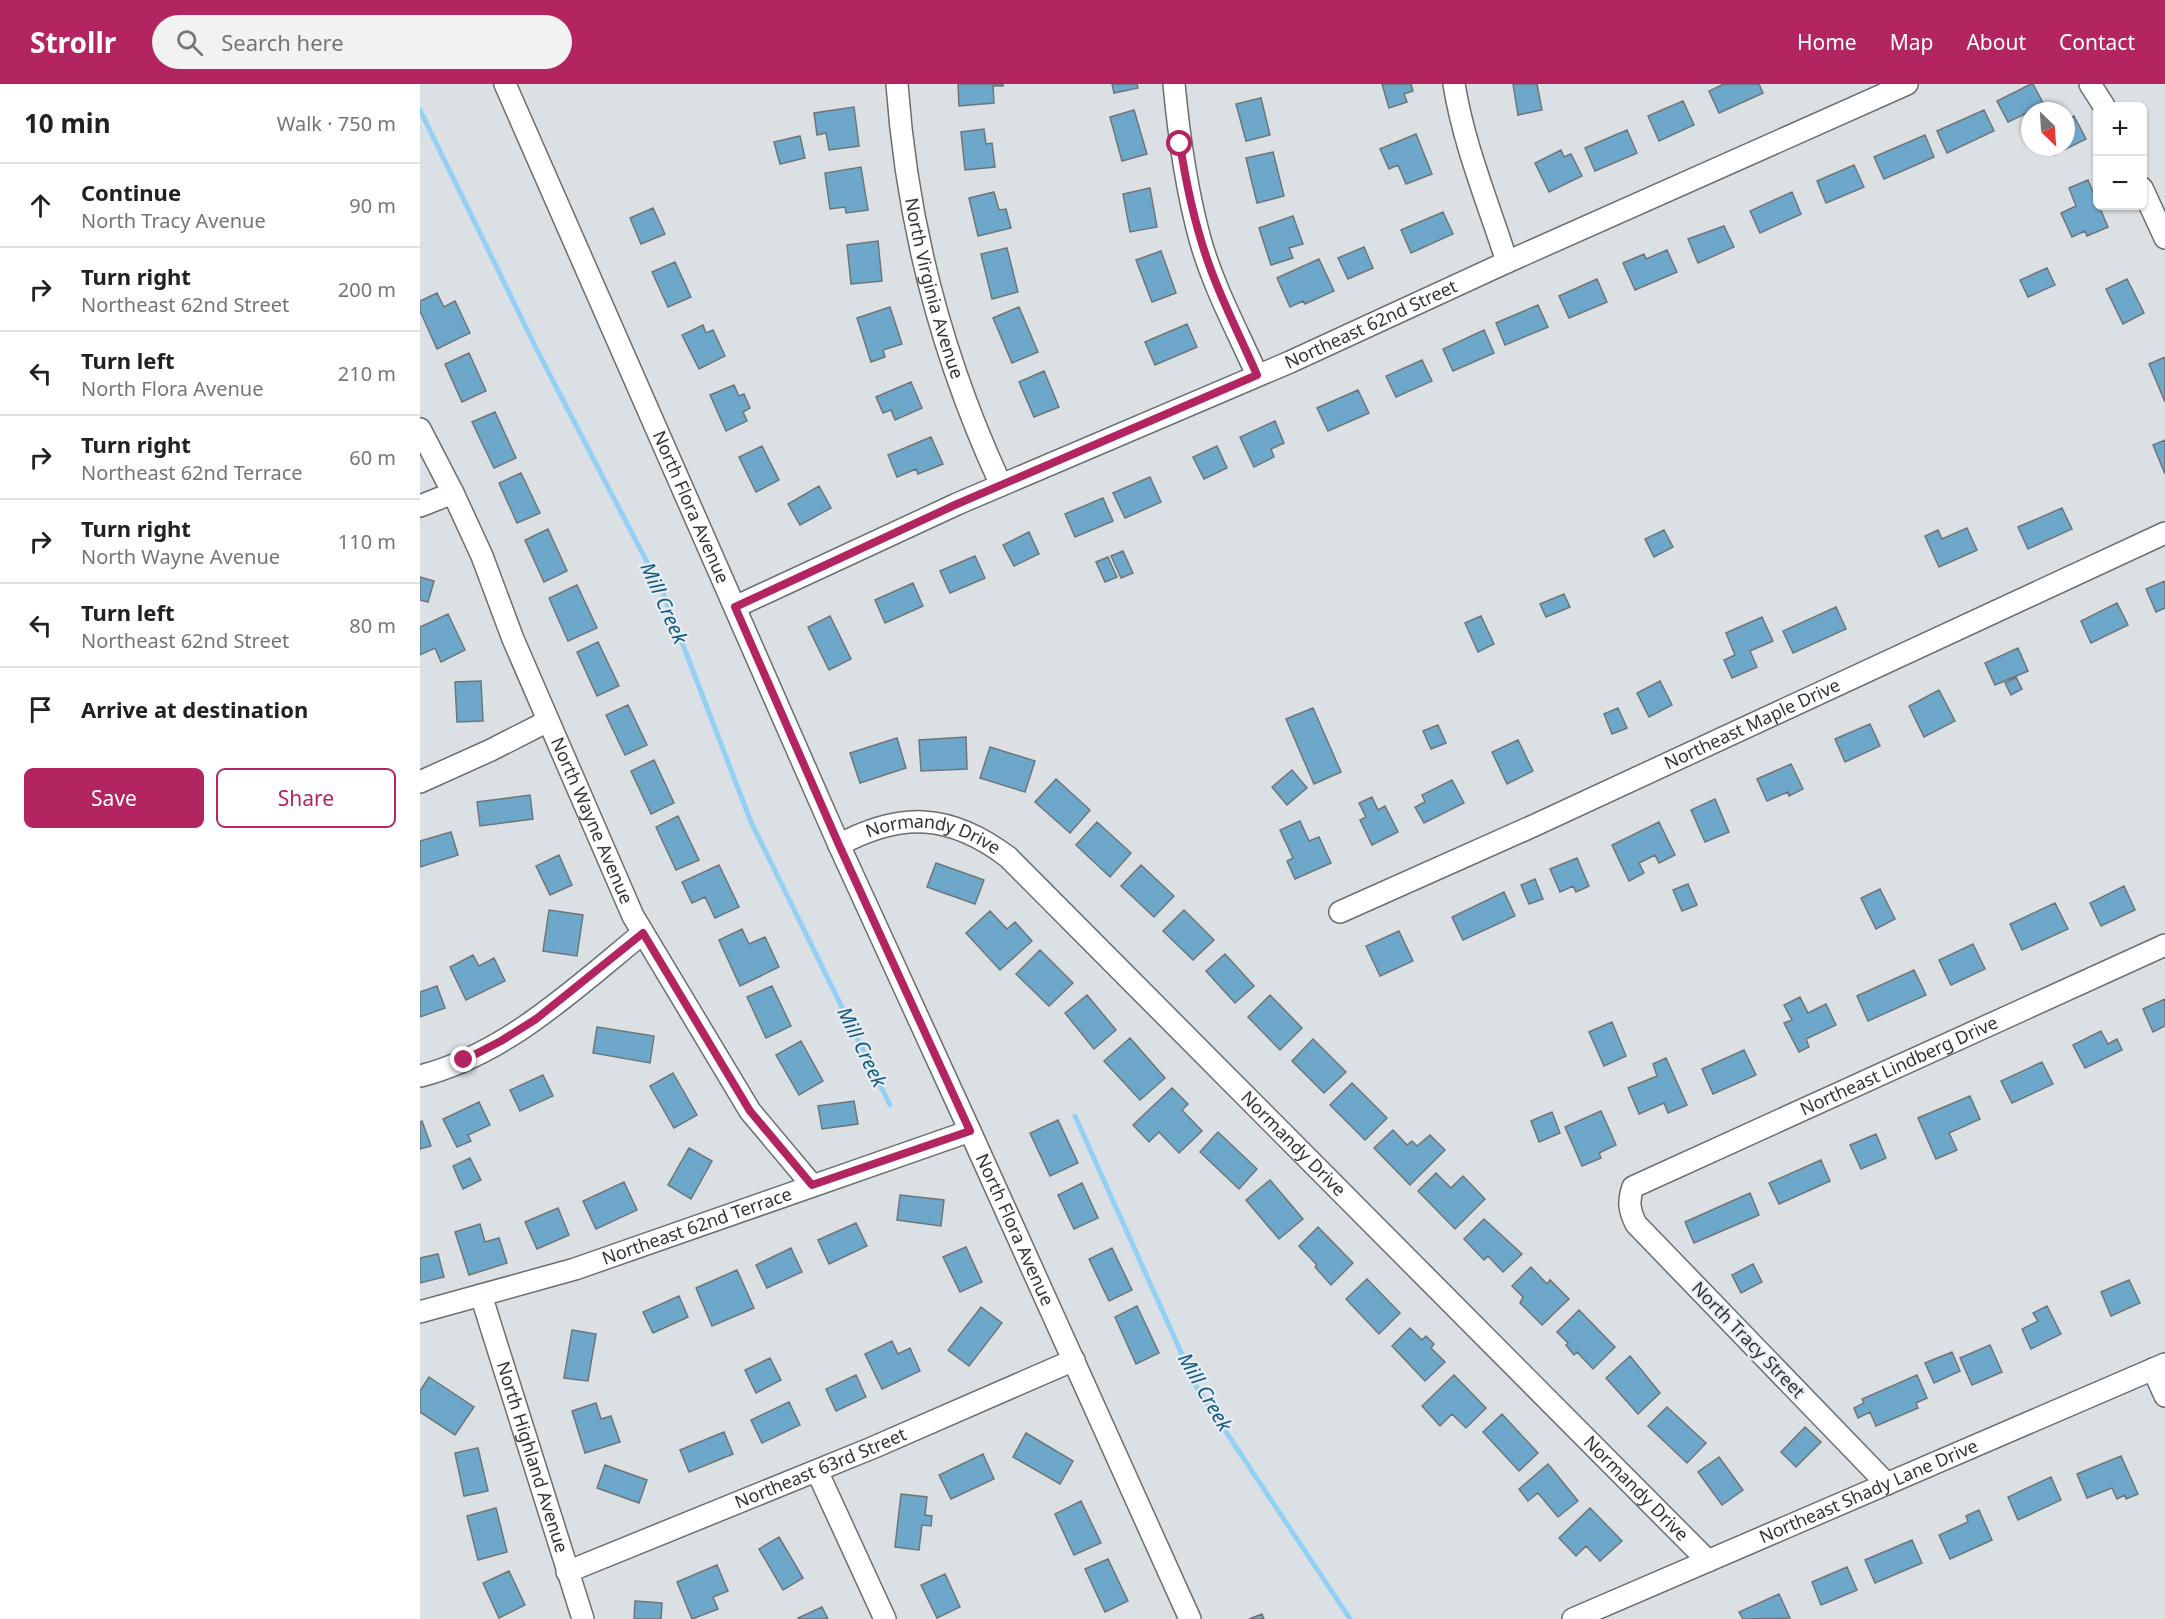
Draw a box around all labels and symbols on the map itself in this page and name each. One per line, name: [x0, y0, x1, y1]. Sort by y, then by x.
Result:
north arrow: [2021, 102, 2075, 156]
route start: [1166, 130, 1192, 156]
street label: North Virginia Avenue: [900, 196, 970, 382]
street label: Northeast 62nd Street: [1280, 273, 1461, 374]
street label: North Flora Avenue: [648, 427, 736, 587]
water label: Mill Creek: [634, 558, 695, 649]
street label: Northeast Maple Drive: [1660, 672, 1844, 775]
street label: North Wayne Avenue: [546, 733, 639, 907]
street label: Normandy Drive: [862, 809, 1006, 859]
water label: Mill Creek: [831, 1002, 894, 1093]
street label: Northeast Lindberg Drive: [1796, 1010, 2001, 1120]
route end: [450, 1046, 476, 1072]
street label: Normandy Drive: [1236, 1085, 1352, 1201]
street label: North Flora Avenue: [971, 1150, 1060, 1309]
street label: Northeast 62nd Terrace: [598, 1181, 795, 1270]
street label: North Tracy Street: [1687, 1276, 1811, 1403]
water label: Mill Creek: [1172, 1347, 1239, 1437]
street label: North Highland Avenue: [492, 1358, 574, 1556]
street label: Northeast 63rd Street: [731, 1421, 910, 1514]
street label: Normandy Drive: [1579, 1430, 1694, 1546]
street label: Northeast Shady Lane Drive: [1755, 1433, 1981, 1548]

